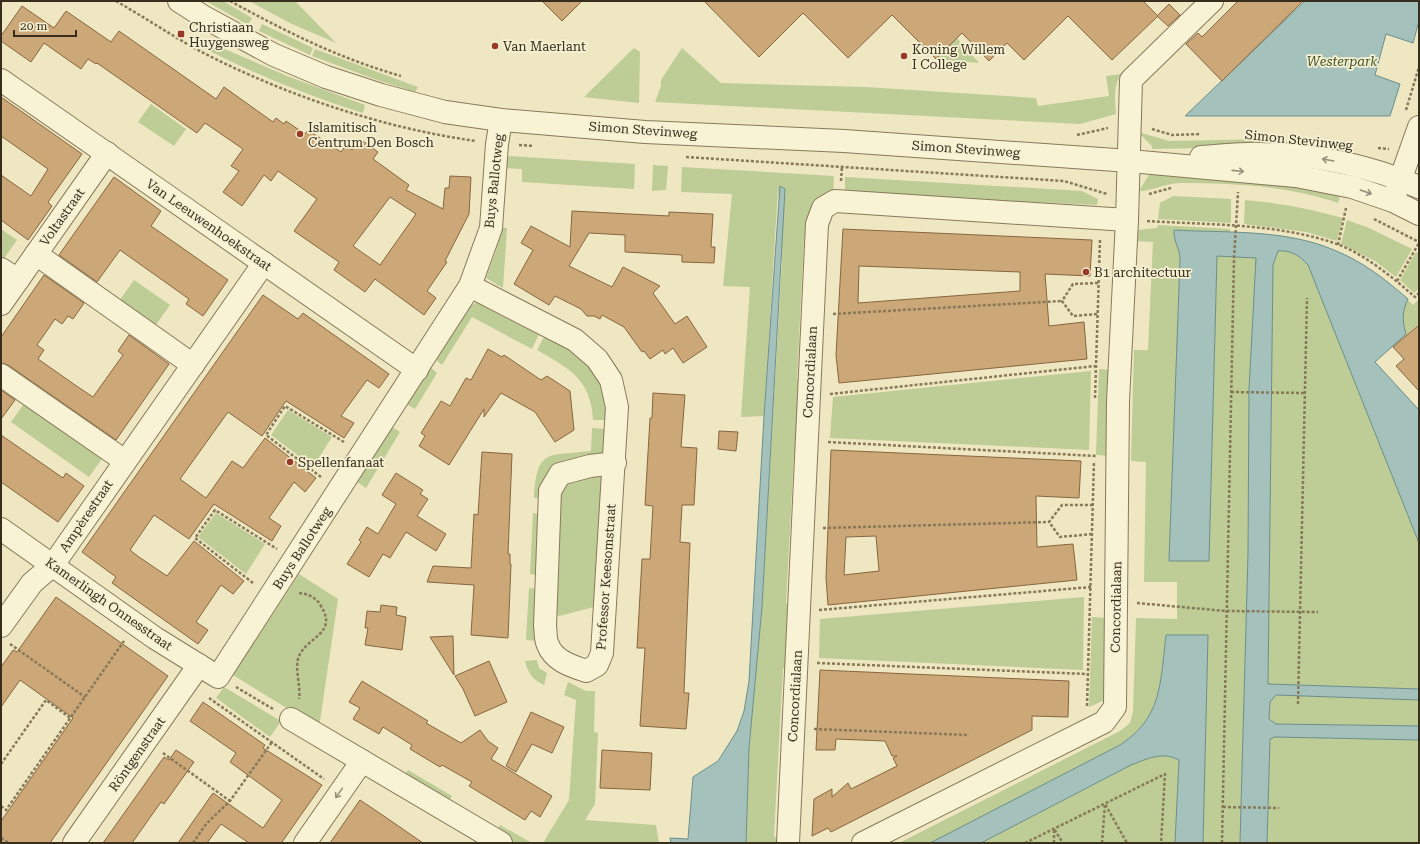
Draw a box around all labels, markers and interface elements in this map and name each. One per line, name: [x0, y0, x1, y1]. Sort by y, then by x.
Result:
scale bar: [14, 12, 76, 38]
text: 20 m: [20, 19, 47, 33]
place label: Christiaan Huygensweg: [189, 20, 270, 50]
marker: Christiaan Huygensweg: [176, 29, 186, 39]
place label: Van Maerlant: [503, 39, 586, 54]
marker: Van Maerlant: [490, 41, 500, 51]
place label: Koning Willem I College: [912, 42, 1005, 72]
marker: Koning Willem I College: [899, 51, 909, 61]
park label: Westerpark: [1307, 54, 1378, 69]
street label: Simon Stevinweg: [588, 119, 698, 141]
place label: Islamitisch Centrum Den Bosch: [308, 120, 434, 150]
street label: Simon Stevinweg: [1244, 127, 1354, 153]
marker: Islamitisch Centrum Den Bosch: [295, 129, 305, 139]
street label: Buys Ballotweg: [482, 132, 507, 229]
street label: Simon Stevinweg: [911, 138, 1021, 160]
one-way arrow: [1322, 156, 1335, 164]
one-way arrow: [1231, 168, 1244, 175]
street label: Van Leeuwenhoekstraat: [143, 176, 275, 274]
street label: Voltastraat: [37, 185, 87, 249]
one-way arrow: [1359, 189, 1372, 196]
place label: B1 architectuur: [1094, 265, 1192, 280]
marker: B1 architectuur: [1081, 267, 1091, 277]
street label: Concordialaan: [800, 325, 820, 418]
place label: Spellenfanaat: [298, 455, 384, 470]
marker: Spellenfanaat: [285, 457, 295, 467]
street label: Ampèrestraat: [56, 477, 116, 555]
street label: Buys Ballotweg: [270, 503, 335, 592]
street label: Professor Keesomstraat: [593, 503, 619, 651]
street label: Kamerlingh Onnesstraat: [43, 554, 175, 654]
street label: Concordialaan: [1108, 560, 1124, 653]
street label: Concordialaan: [785, 649, 805, 742]
street label: Röntgenstraat: [106, 714, 168, 794]
one-way arrow: [335, 787, 343, 798]

